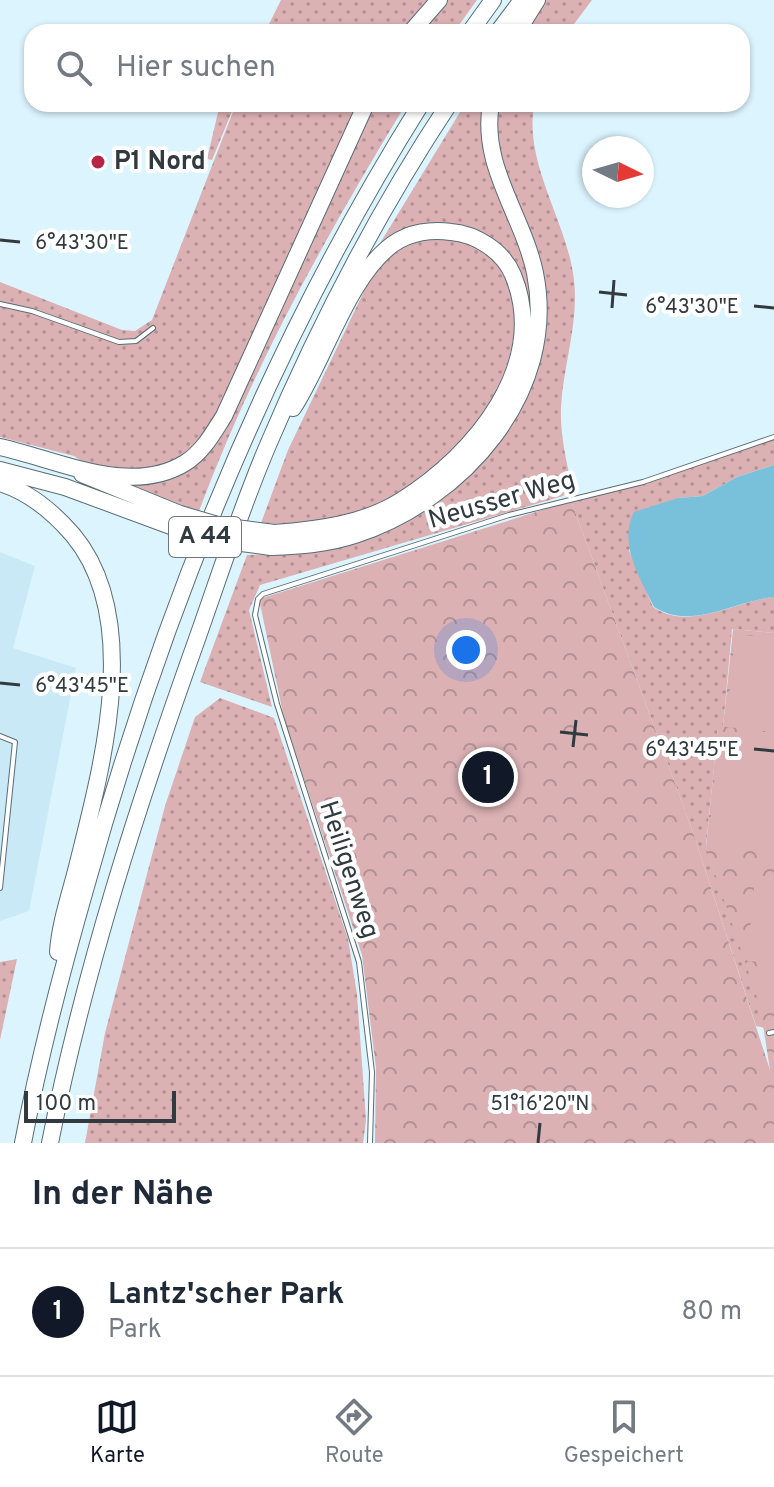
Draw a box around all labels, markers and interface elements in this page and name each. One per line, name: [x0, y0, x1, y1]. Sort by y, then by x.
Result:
search box: [24, 24, 750, 112]
icon: search: [52, 46, 96, 90]
text: Hier suchen: [116, 50, 276, 87]
north arrow: [582, 136, 654, 208]
place label: P1 Nord: [114, 146, 206, 179]
marker: P1 Nord: [89, 153, 107, 171]
text: 6°43'30"E: [35, 231, 129, 257]
text: 6°43'30"E: [645, 295, 739, 321]
street label: Neusser Weg: [425, 464, 579, 538]
road number: A 44: [169, 517, 241, 557]
your location: [446, 630, 486, 670]
text: 6°43'45"E: [35, 674, 129, 700]
text: 6°43'45"E: [645, 738, 739, 764]
pin: 1: [462, 747, 514, 807]
street label: Heiligenweg: [310, 797, 386, 943]
scale bar: [24, 1087, 176, 1123]
text: 100 m: [36, 1091, 96, 1118]
text: 51°16'20"N: [490, 1092, 590, 1118]
text: In der Nähe: [32, 1174, 214, 1217]
text: Lantz'scher Park: [108, 1277, 344, 1314]
text: 1: [53, 1296, 63, 1329]
text: 80 m: [682, 1296, 742, 1329]
text: Park: [108, 1314, 162, 1347]
tab: Karte: [90, 1395, 145, 1470]
tab: Route: [325, 1395, 384, 1470]
tab: Gespeichert: [564, 1395, 684, 1470]

